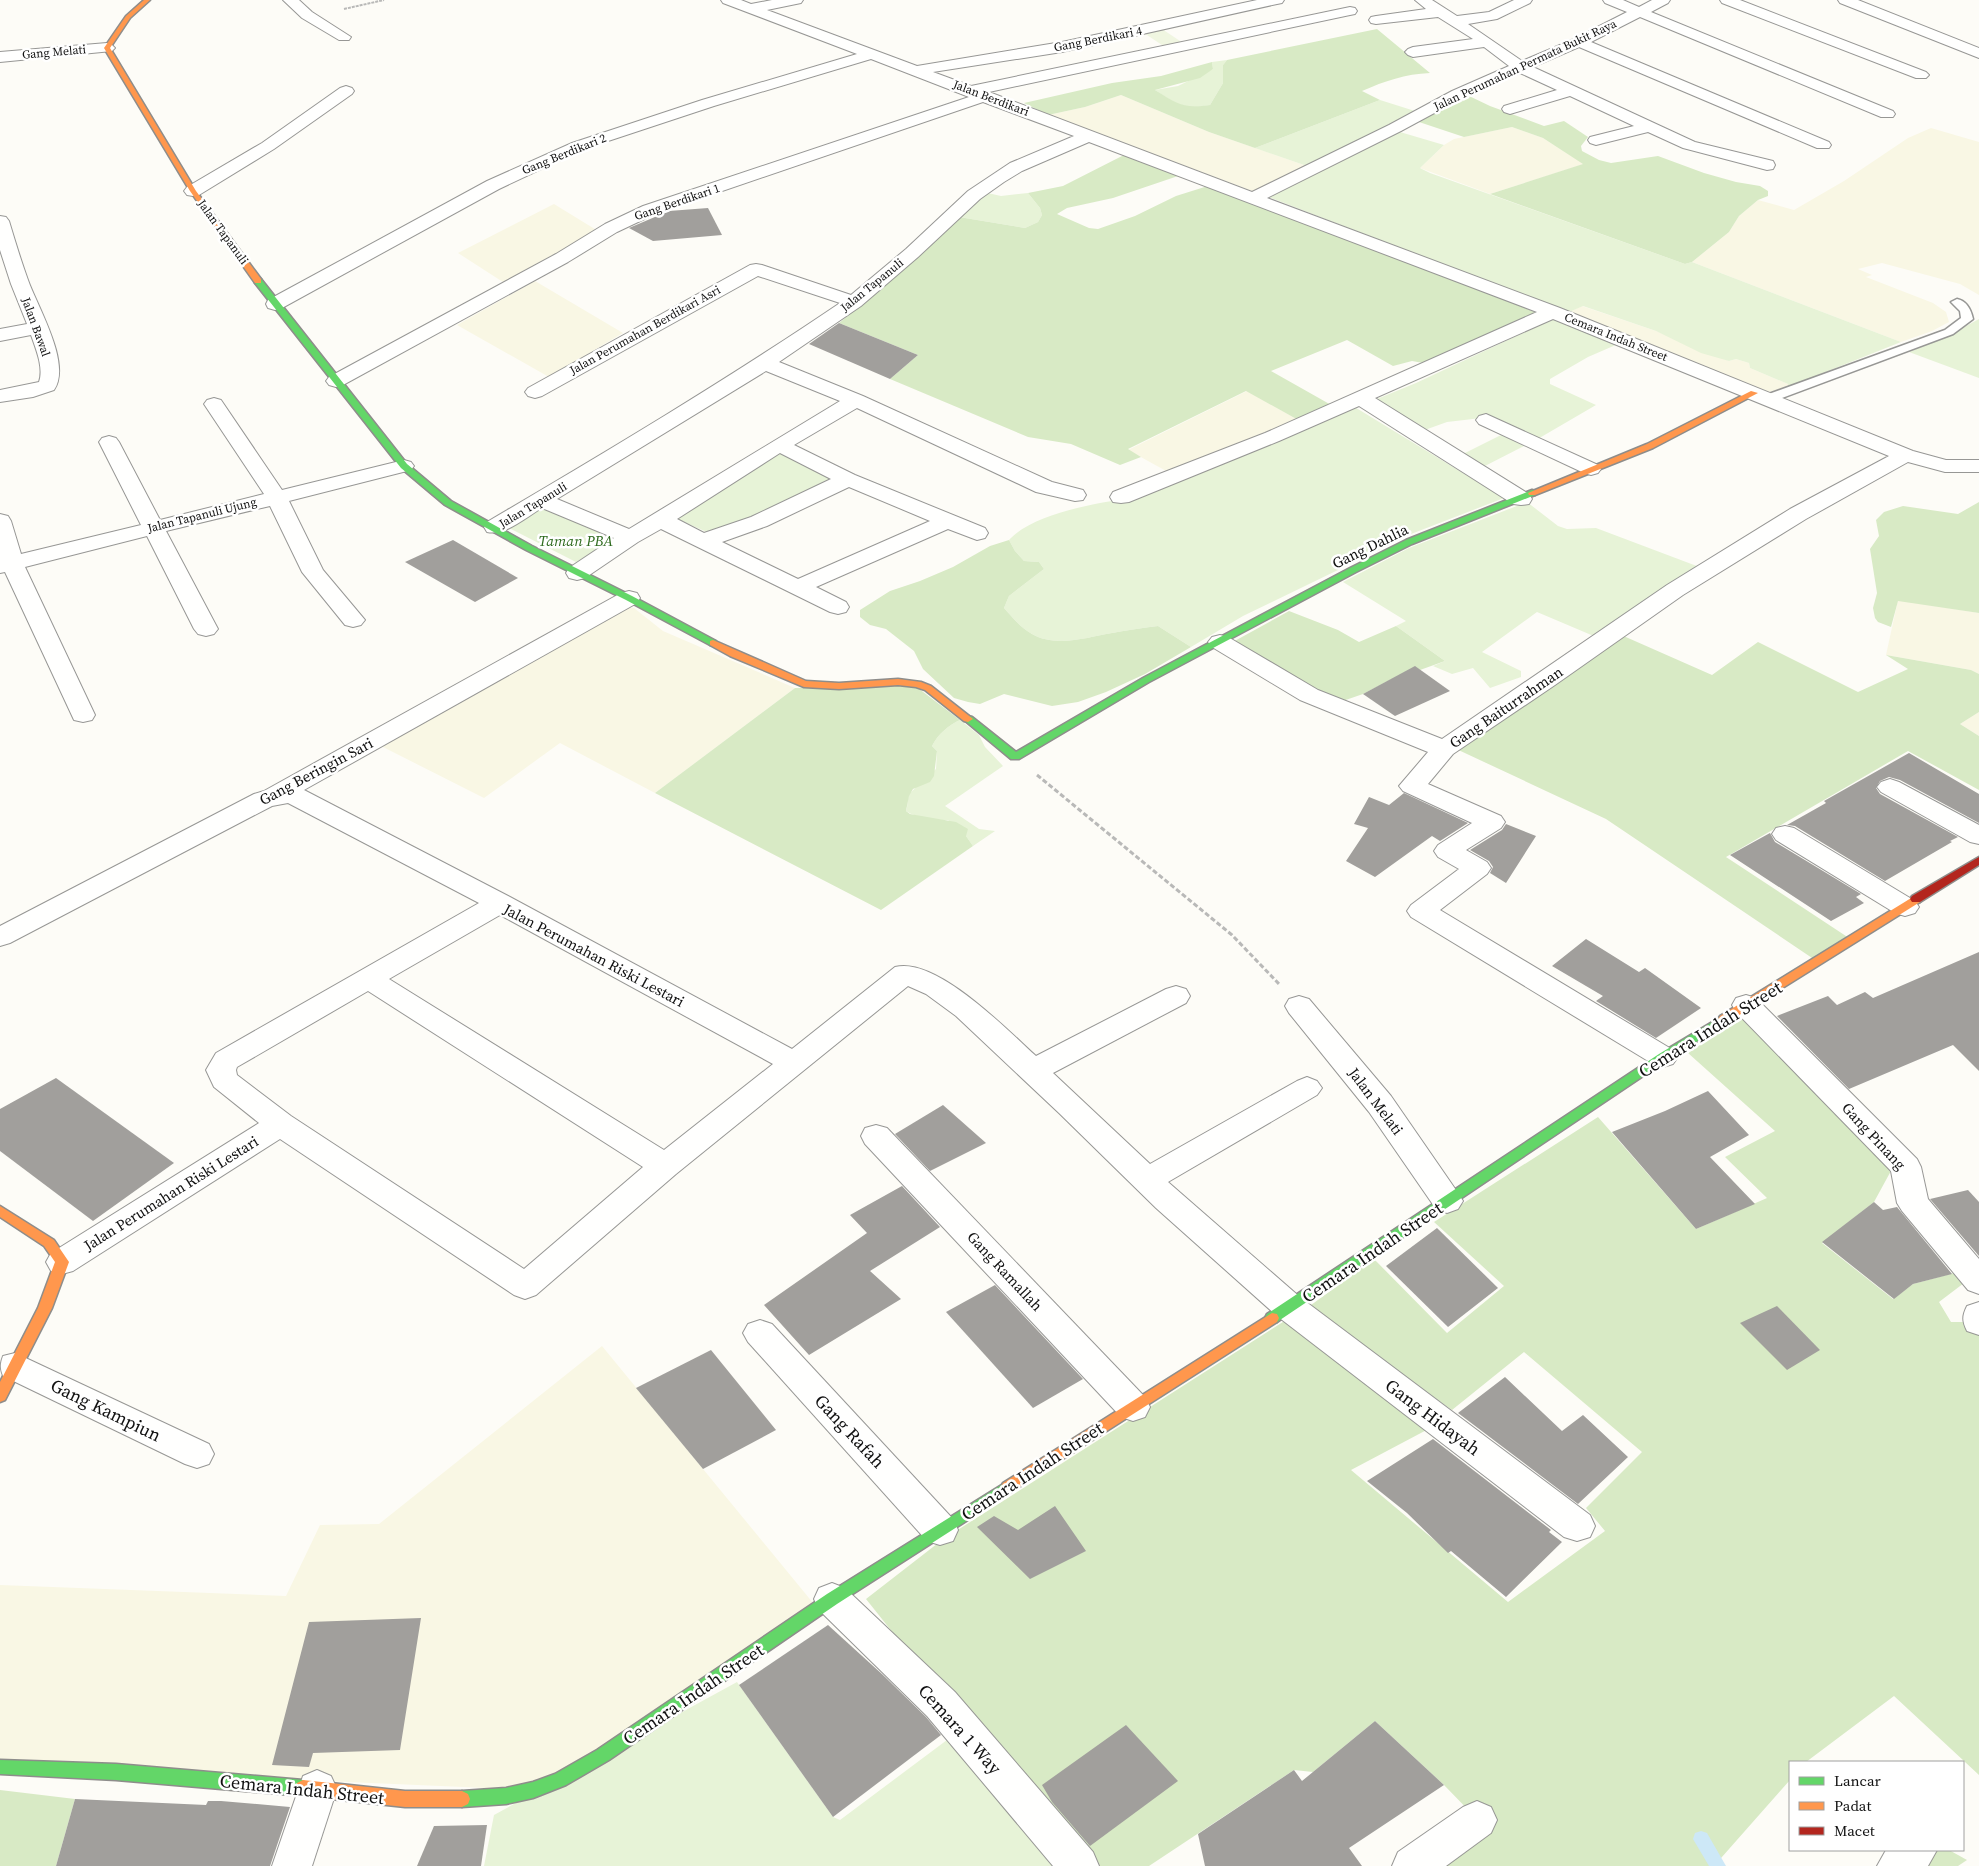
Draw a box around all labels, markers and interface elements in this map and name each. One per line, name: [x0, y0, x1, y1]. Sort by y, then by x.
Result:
street label: Jalan Perumahan Permata Bukit Raya: [1430, 15, 1620, 115]
street label: Gang Berdikari 4: [1052, 23, 1144, 55]
street label: Gang Melati: [21, 41, 87, 63]
street label: Jalan Berdikari: [950, 76, 1032, 120]
street label: Gang Berdikari 2: [519, 130, 609, 178]
street label: Gang Berdikari 1: [632, 180, 722, 224]
street label: Jalan Tapanuli: [193, 195, 252, 268]
street label: Jalan Tapanuli: [836, 254, 907, 316]
street label: Jalan Perumahan Berdikari Asri: [566, 282, 724, 379]
street label: Jalan Bawal: [18, 294, 54, 359]
street label: Cemara Indah Street: [1562, 309, 1670, 365]
street label: Jalan Tapanuli: [495, 478, 570, 532]
street label: Jalan Tapanuli Ujung: [145, 494, 258, 537]
street label: Gang Dahlia: [1329, 518, 1412, 573]
park label: Taman PBA: [539, 530, 613, 551]
street label: Gang Baiturrahman: [1445, 661, 1567, 753]
street label: Gang Beringin Sari: [255, 732, 377, 810]
street label: Jalan Perumahan Riski Lestari: [499, 898, 688, 1012]
street label: Cemara Indah Street: [1633, 975, 1787, 1083]
street label: Jalan Melati: [1343, 1062, 1408, 1139]
street label: Gang Pinang: [1837, 1098, 1911, 1174]
street label: Jalan Perumahan Riski Lestari: [79, 1131, 262, 1256]
street label: Cemara Indah Street: [1297, 1195, 1447, 1308]
street label: Gang Ramallah: [963, 1227, 1047, 1315]
street label: Gang Kampiun: [47, 1372, 165, 1448]
street label: Gang Hidayah: [1380, 1373, 1486, 1461]
street label: Gang Rafah: [809, 1388, 891, 1474]
street label: Cemara Indah Street: [956, 1416, 1108, 1526]
street label: Cemara Indah Street: [618, 1637, 768, 1750]
street label: Cemara 1 Way: [913, 1678, 1008, 1780]
legend: [1789, 1761, 1964, 1851]
street label: Cemara Indah Street: [219, 1768, 385, 1810]
text: Lancar: [1834, 1770, 1881, 1791]
text: Padat: [1834, 1795, 1871, 1816]
text: Macet: [1834, 1820, 1875, 1841]

